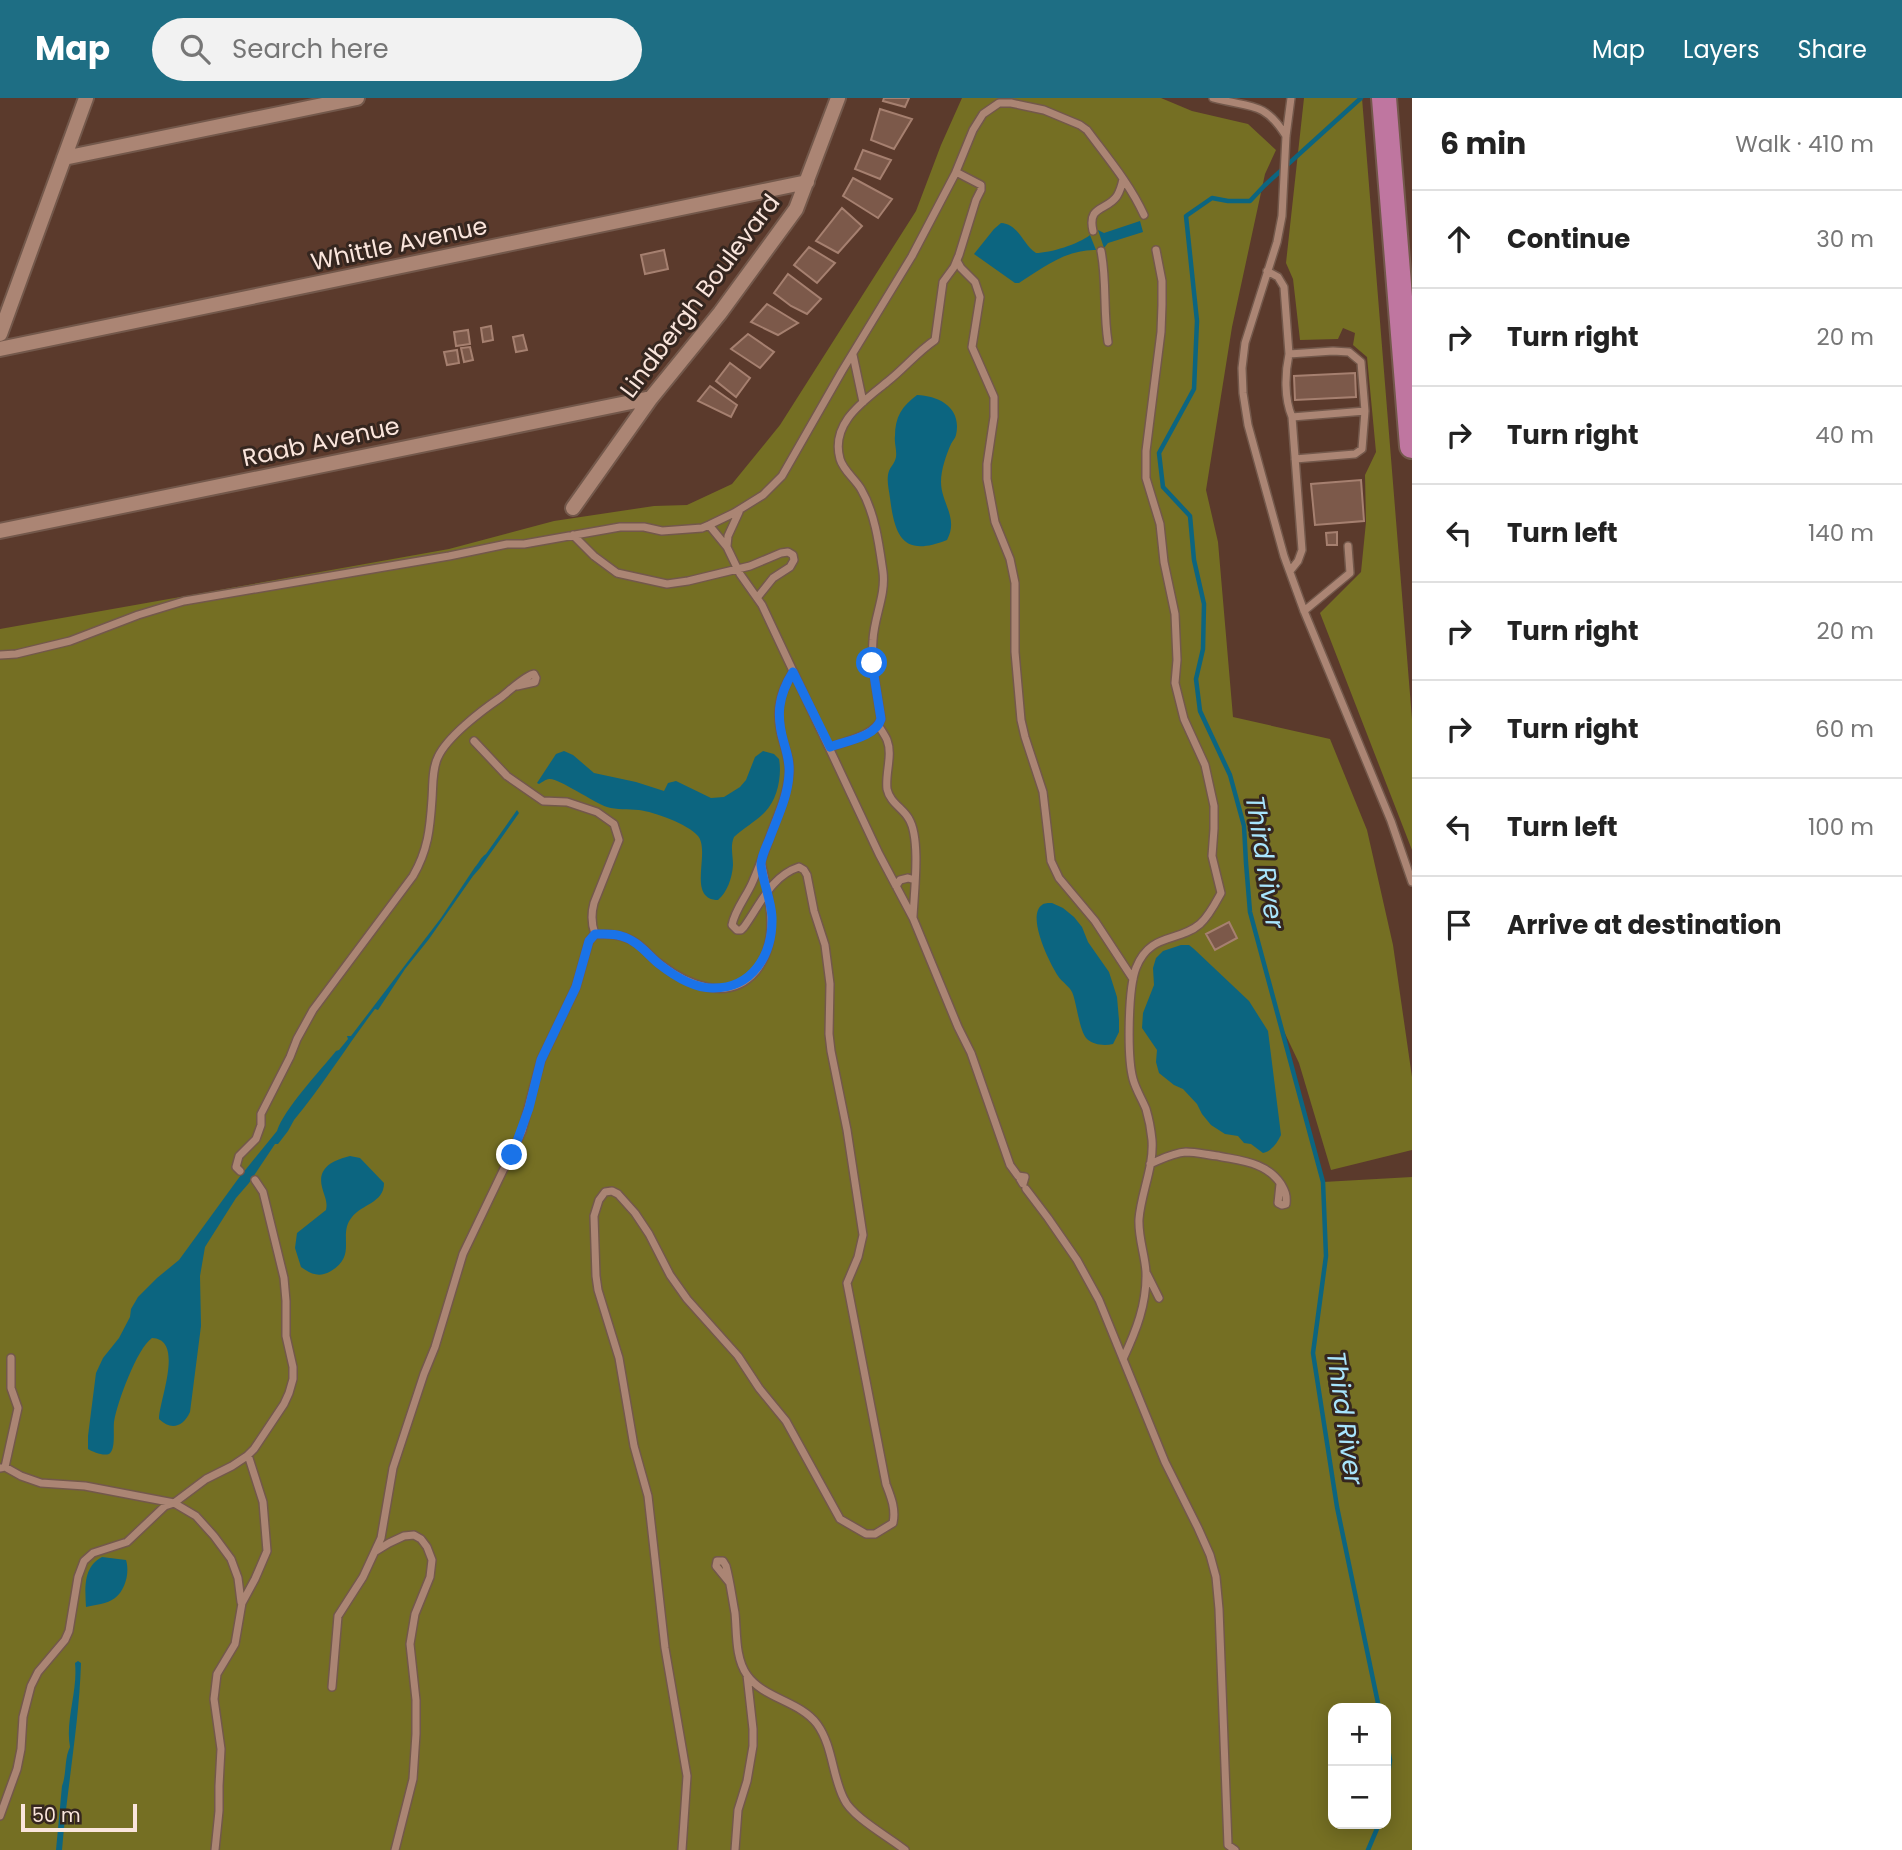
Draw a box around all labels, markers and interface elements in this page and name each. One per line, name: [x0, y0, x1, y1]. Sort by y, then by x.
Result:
search box: [152, 18, 642, 81]
text: Map: [35, 25, 110, 72]
icon: search: [176, 30, 214, 68]
text: Search here: [232, 31, 389, 67]
text: Map: [1592, 33, 1645, 66]
text: Layers: [1683, 33, 1759, 66]
text: Share: [1797, 33, 1867, 66]
text: 6 min: [1440, 122, 1526, 165]
text: Walk · 410 m: [1735, 128, 1874, 160]
street label: Lindbergh Boulevard: [612, 187, 787, 404]
street label: Whittle Avenue: [308, 209, 490, 278]
icon: ahead: [1440, 220, 1478, 258]
text: Continue: [1507, 221, 1630, 257]
text: 30 m: [1816, 223, 1874, 255]
icon: right: [1440, 318, 1478, 356]
text: Turn right: [1507, 319, 1639, 355]
text: 20 m: [1816, 321, 1874, 353]
street label: Raab Avenue: [239, 409, 402, 474]
icon: right: [1440, 416, 1478, 454]
text: Turn right: [1507, 417, 1639, 453]
text: 40 m: [1815, 419, 1874, 451]
icon: left: [1440, 514, 1478, 552]
text: Turn left: [1507, 515, 1618, 551]
text: 140 m: [1808, 517, 1874, 549]
icon: right: [1440, 612, 1478, 650]
text: Turn right: [1507, 613, 1639, 649]
text: 20 m: [1816, 615, 1874, 647]
route start: [856, 647, 887, 678]
icon: right: [1440, 710, 1478, 748]
text: Turn right: [1507, 711, 1639, 747]
text: 60 m: [1815, 713, 1874, 745]
water label: Third River: [1237, 793, 1294, 933]
icon: left: [1440, 808, 1478, 846]
text: Turn left: [1507, 809, 1618, 845]
text: 100 m: [1808, 811, 1874, 843]
icon: arrive: [1440, 906, 1478, 944]
text: Arrive at destination: [1507, 907, 1782, 943]
route end: [496, 1139, 527, 1170]
water label: Third River: [1318, 1349, 1372, 1489]
map controls: [1328, 1703, 1391, 1829]
button: +: [1328, 1703, 1391, 1766]
button: −: [1328, 1766, 1391, 1829]
scale bar: [21, 1801, 136, 1833]
text: 50 m: [32, 1802, 81, 1829]

